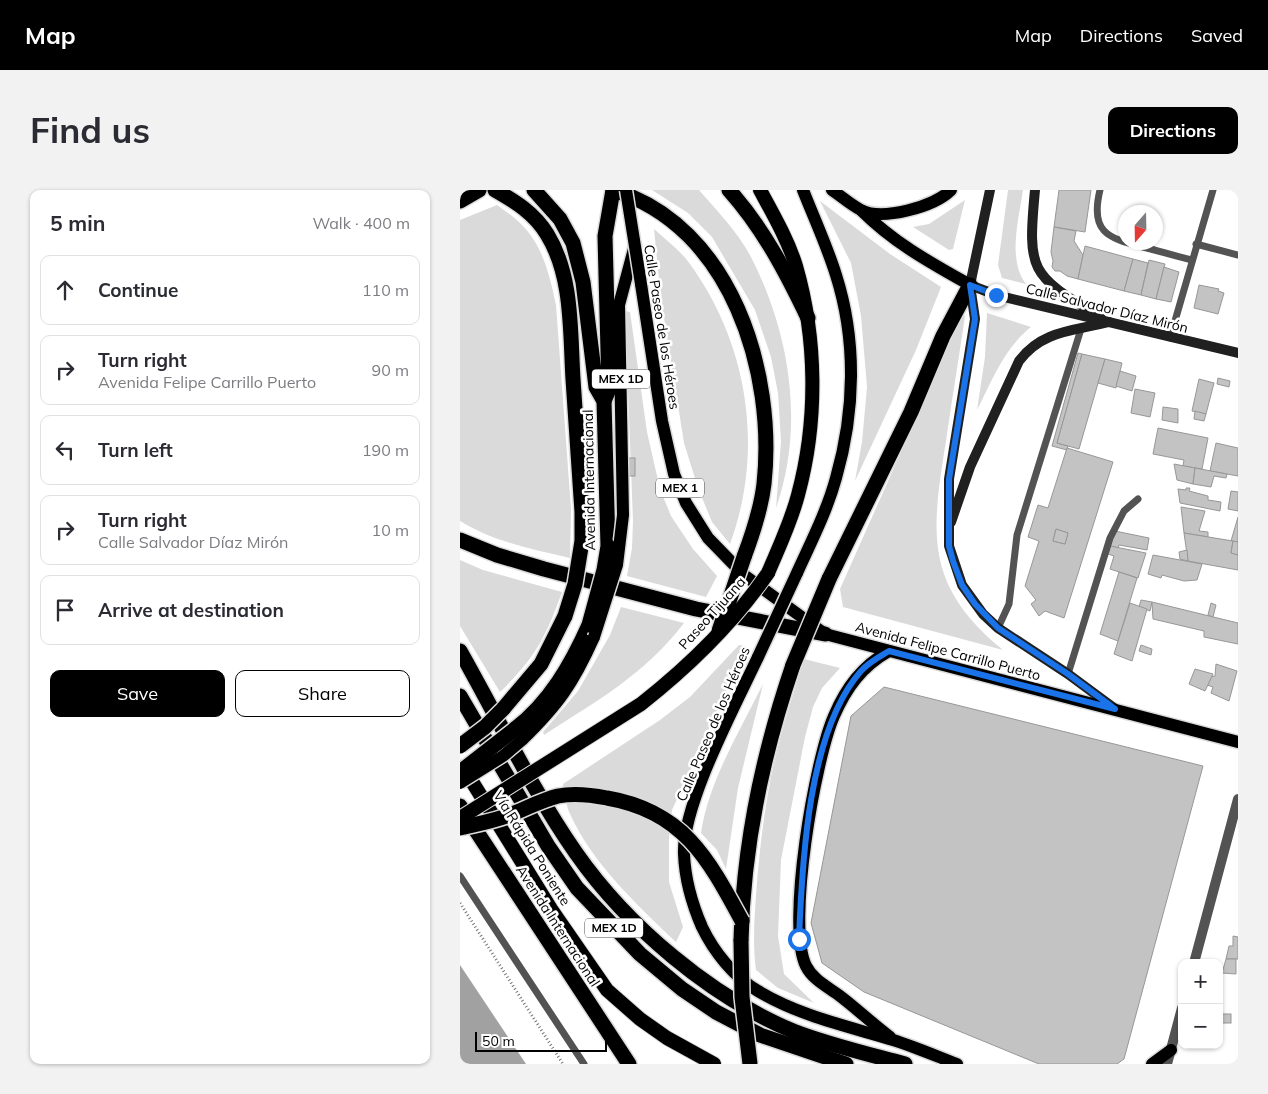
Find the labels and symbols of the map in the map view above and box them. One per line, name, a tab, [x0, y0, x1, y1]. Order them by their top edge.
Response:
north arrow	[1118, 205, 1163, 250]
street label: Calle Paseo de los Héroes	[640, 243, 684, 411]
street label: Calle Salvador Díaz Mirón	[1024, 279, 1190, 337]
route end	[985, 284, 1008, 307]
road number: MEX 1D	[592, 370, 650, 388]
street label: Avenida Internacional	[579, 409, 599, 551]
road number: MEX 1	[656, 478, 704, 498]
street label: Paseo Tijuana	[675, 573, 749, 653]
street label: Avenida Felipe Carrillo Puerto	[853, 618, 1043, 684]
street label: Calle Paseo de los Héroes	[672, 644, 754, 804]
street label: Vía Rápida Poniente	[489, 787, 575, 909]
street label: Avenida Internacional	[512, 862, 604, 990]
road number: MEX 1D	[585, 918, 643, 938]
route start	[788, 928, 811, 951]
scale bar	[475, 1029, 608, 1052]

